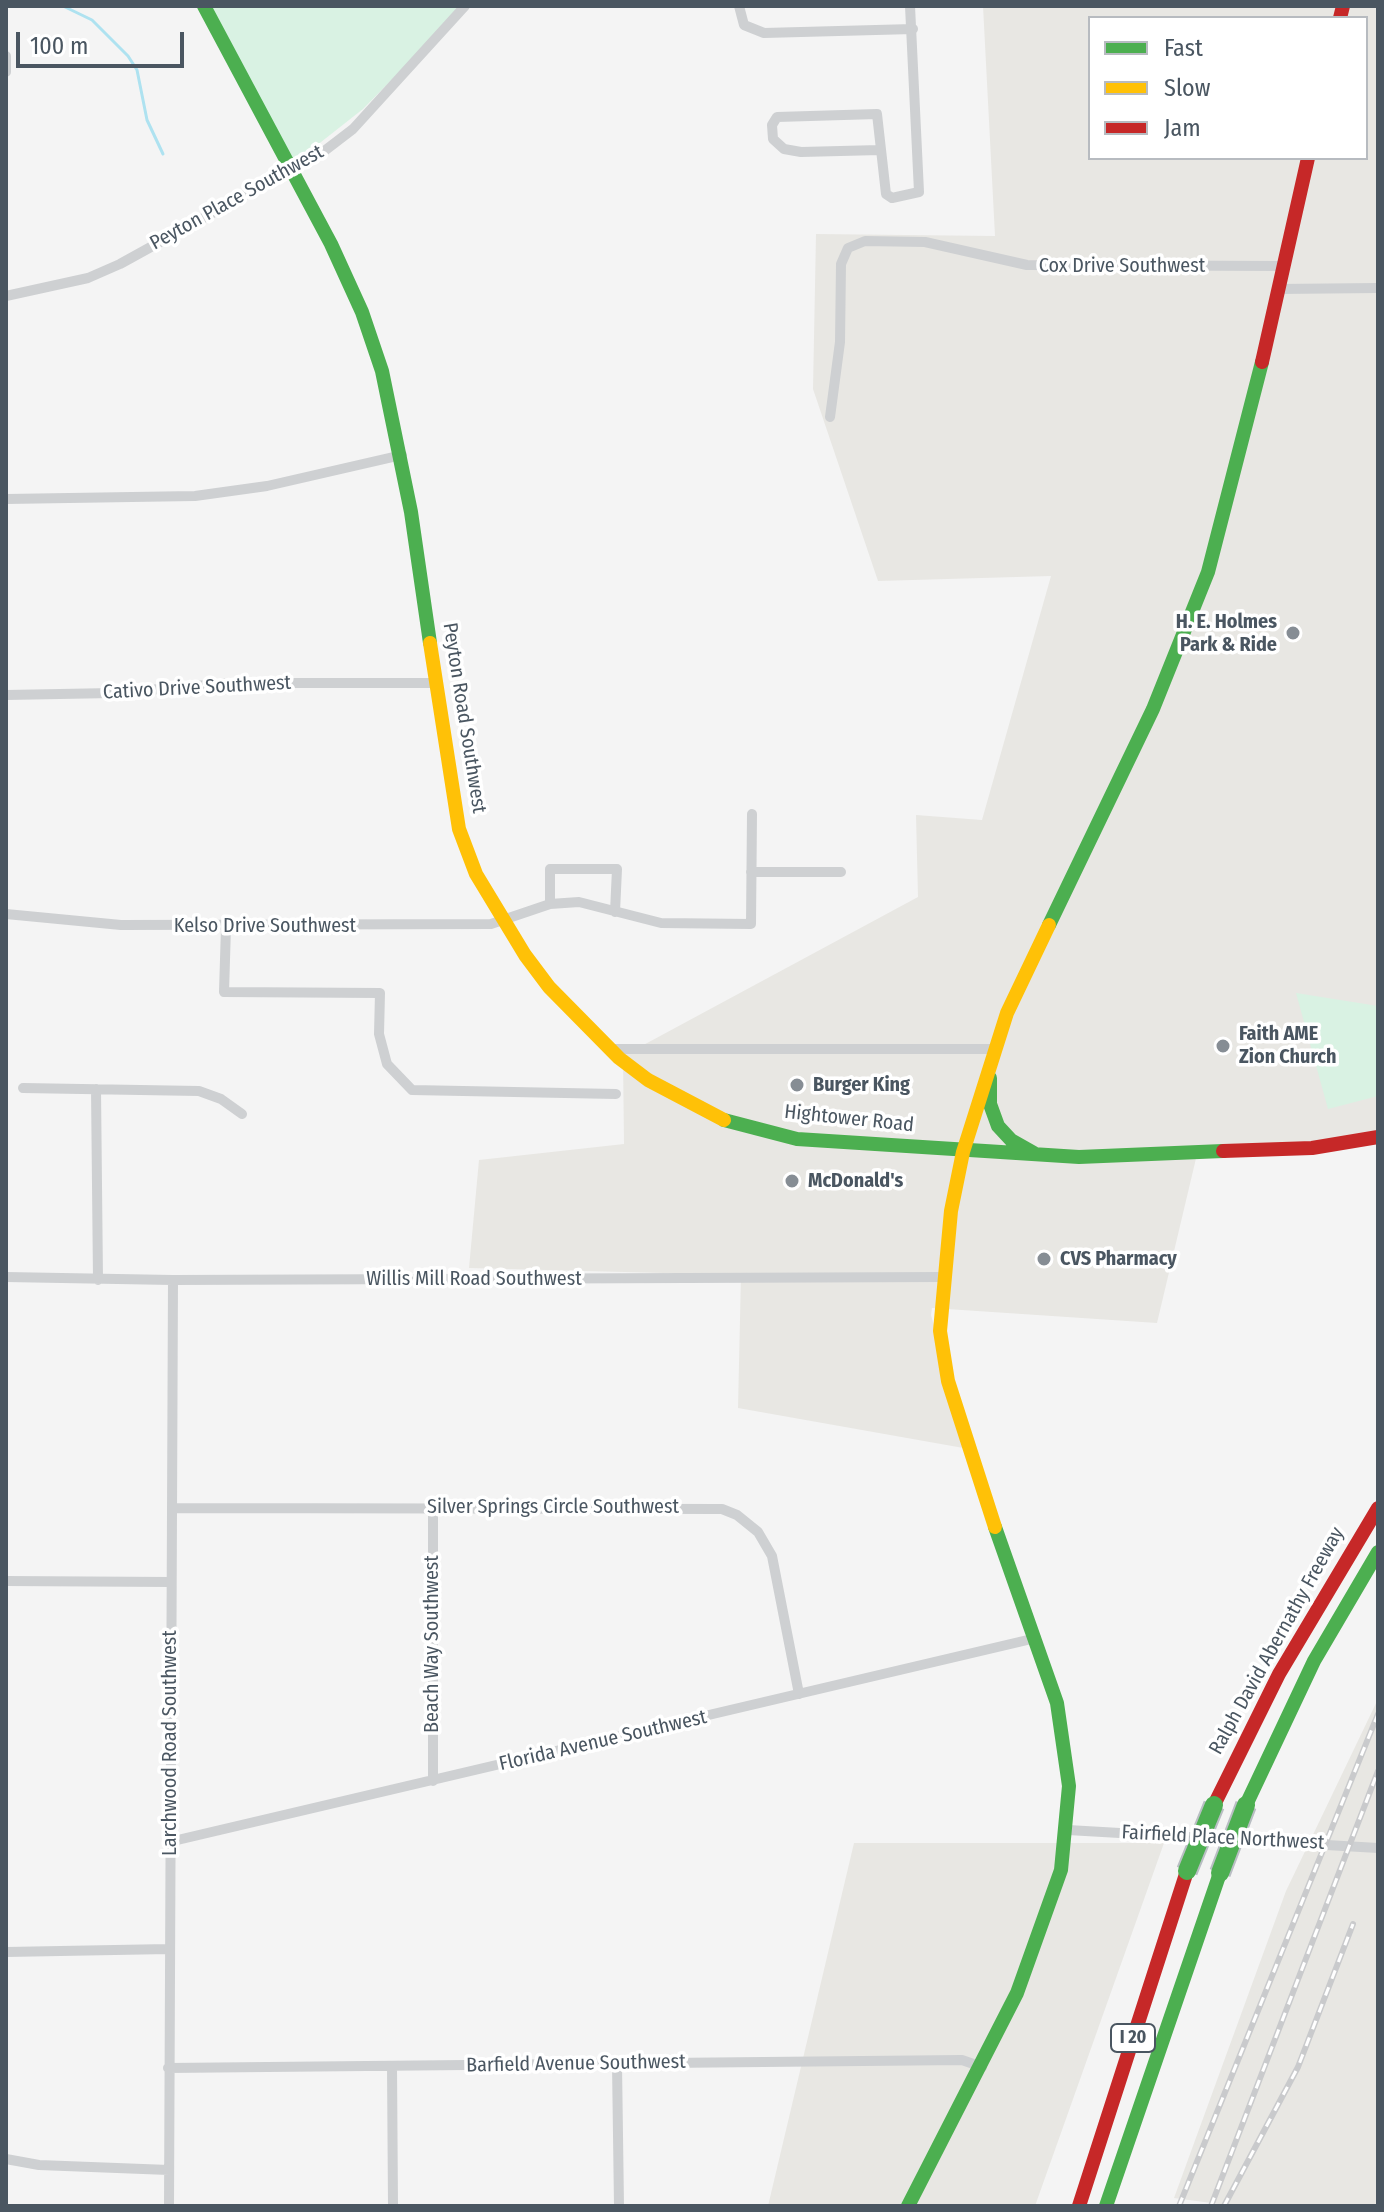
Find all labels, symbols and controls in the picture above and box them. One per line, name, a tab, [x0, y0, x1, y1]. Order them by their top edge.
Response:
scale bar	[20, 16, 188, 66]
legend	[1088, 16, 1368, 160]
text: 100 m	[30, 32, 88, 60]
text: Fast	[1164, 34, 1203, 62]
text: Slow	[1164, 74, 1210, 102]
text: Jam	[1164, 114, 1201, 142]
street label: Peyton Place Southwest	[146, 140, 328, 256]
street label: Cox Drive Southwest	[1039, 254, 1205, 278]
place label: H. E. Holmes Park & Ride	[1176, 610, 1277, 657]
street label: Peyton Road Southwest	[437, 621, 491, 815]
marker: H. E. Holmes Park & Ride	[1284, 624, 1302, 642]
street label: Cativo Drive Southwest	[102, 671, 292, 705]
street label: Kelso Drive Southwest	[174, 914, 356, 938]
place label: Faith AME Zion Church	[1239, 1022, 1336, 1069]
marker: Faith AME Zion Church	[1214, 1037, 1232, 1055]
place label: Burger King	[813, 1073, 910, 1097]
marker: Burger King	[788, 1076, 806, 1094]
street label: Hightower Road	[783, 1100, 915, 1138]
place label: McDonald's	[808, 1169, 903, 1193]
marker: McDonald's	[783, 1172, 801, 1190]
place label: CVS Pharmacy	[1060, 1247, 1177, 1271]
marker: CVS Pharmacy	[1035, 1250, 1053, 1268]
street label: Willis Mill Road Southwest	[366, 1267, 582, 1291]
street label: Silver Springs Circle Southwest	[427, 1495, 679, 1519]
street label: Ralph David Abernathy Freeway	[1204, 1523, 1350, 1759]
street label: Beach Way Southwest	[420, 1555, 444, 1733]
street label: Larchwood Road Southwest	[158, 1630, 182, 1856]
street label: Florida Avenue Southwest	[497, 1705, 709, 1777]
street label: Fairfield Place Northwest	[1121, 1821, 1325, 1855]
road number: I 20	[1111, 2024, 1155, 2052]
street label: Barfield Avenue Southwest	[466, 2050, 686, 2078]

